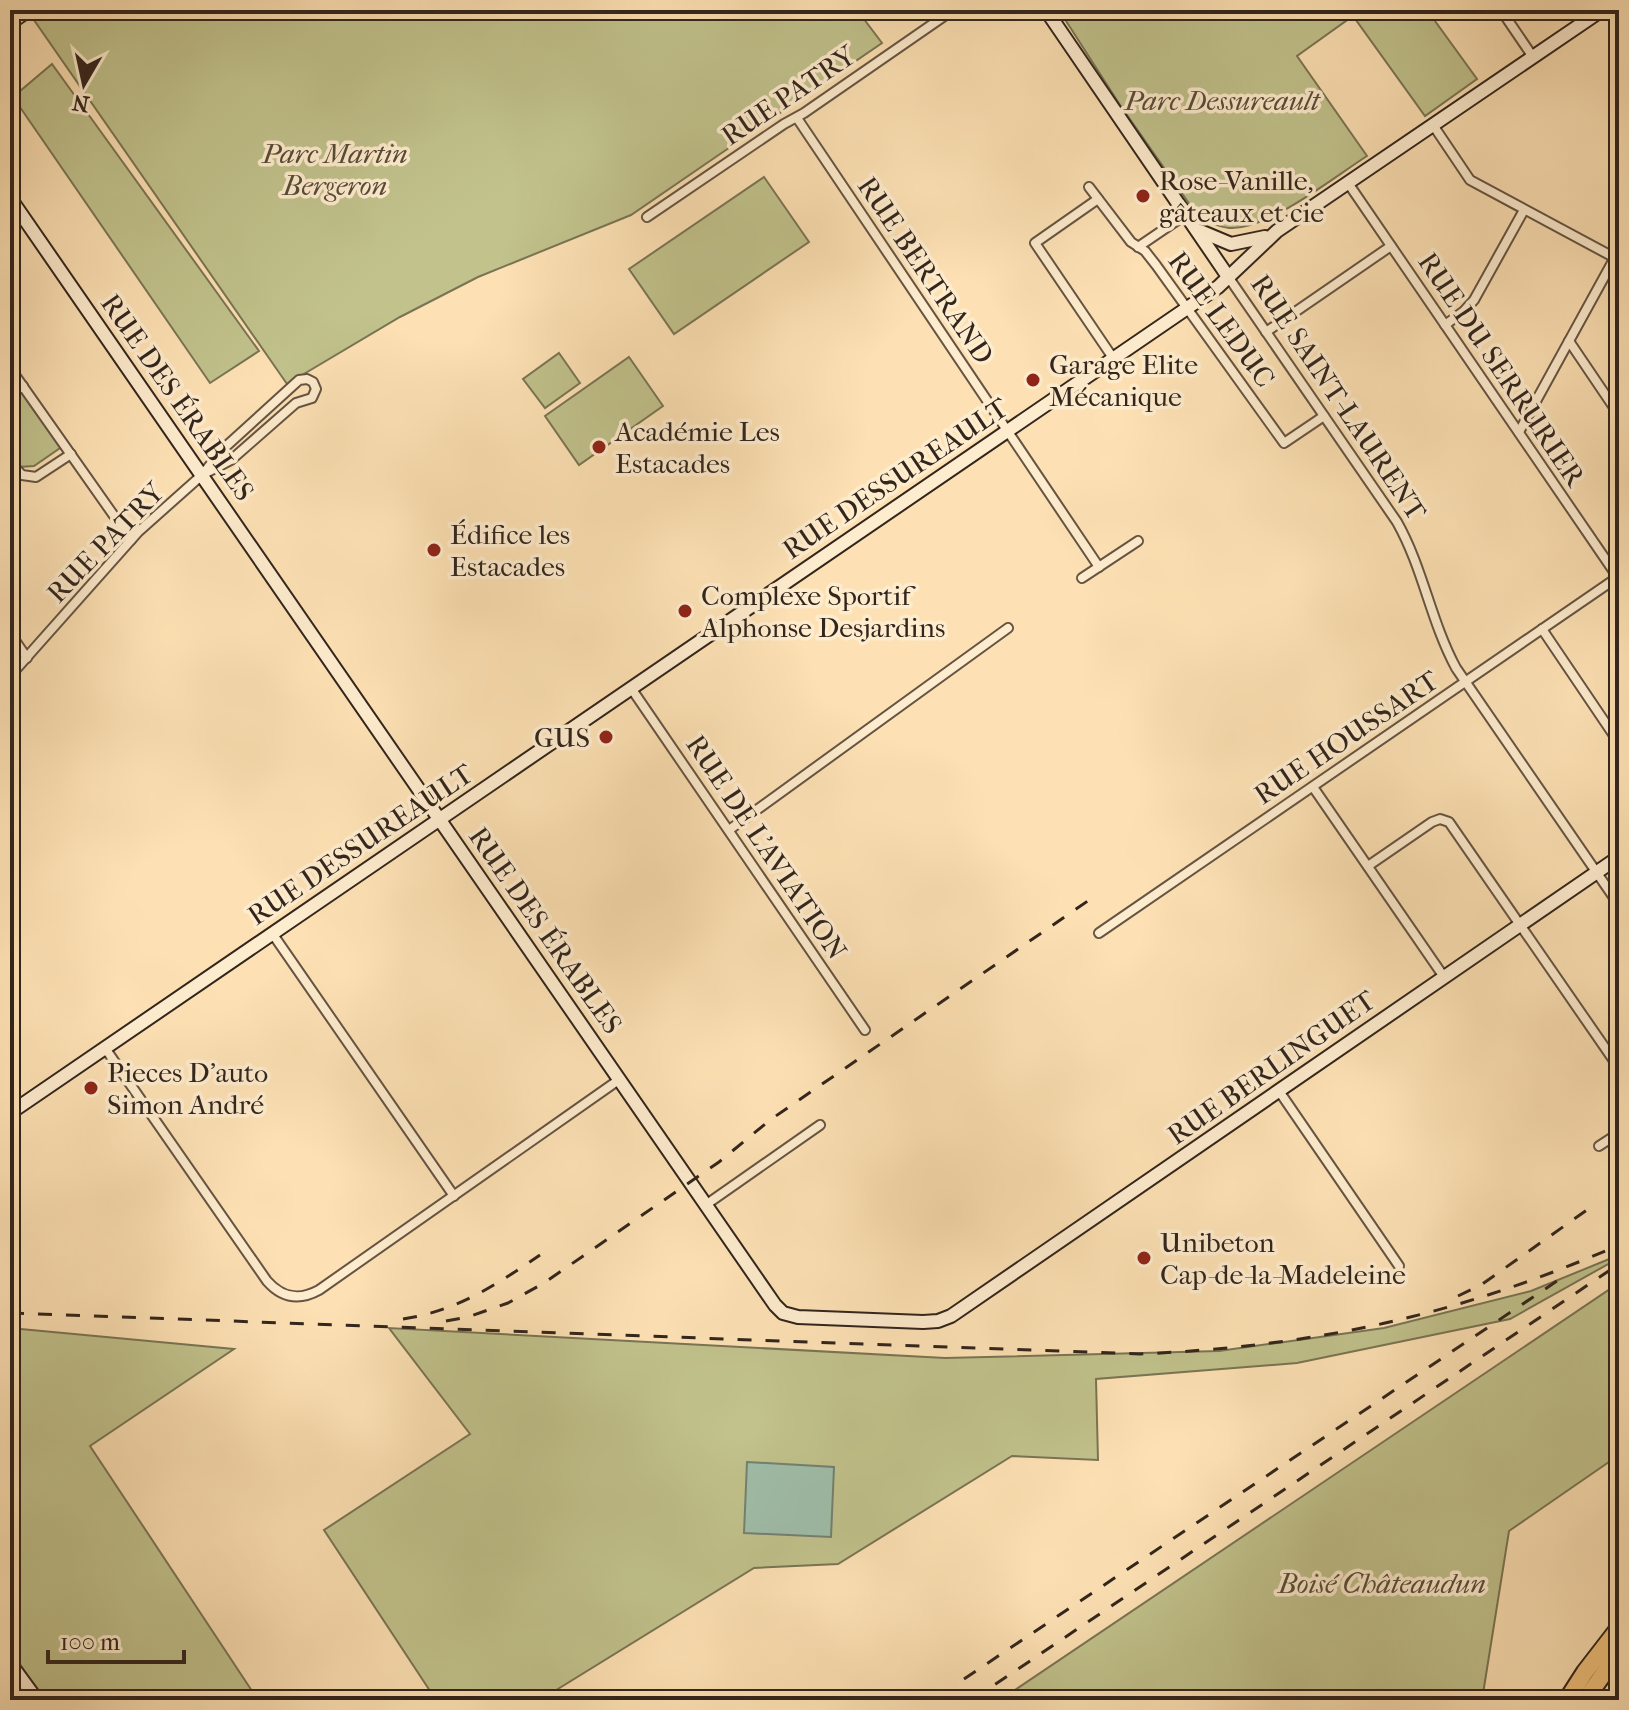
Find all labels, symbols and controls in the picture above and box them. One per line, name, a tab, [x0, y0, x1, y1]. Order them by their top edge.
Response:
street label: RUE PATRY	[715, 38, 862, 152]
north arrow	[44, 44, 124, 124]
park label: Parc Dessureault	[1123, 84, 1321, 117]
text: N	[70, 89, 91, 117]
park label: Parc Martin Bergeron	[260, 137, 408, 202]
place label: Rose-Vanille, gâteaux et cie	[1159, 164, 1324, 229]
street label: RUE BERTRAND	[851, 170, 1000, 370]
marker: Rose-Vanille, gâteaux et cie	[1134, 187, 1152, 205]
street label: RUE LEDUC	[1161, 245, 1282, 394]
street label: RUE DU SERRURIER	[1411, 246, 1593, 494]
street label: RUE SAINT-LAURENT	[1244, 268, 1434, 527]
street label: RUE DES ÉRABLES	[94, 288, 261, 507]
place label: Garage Elite Mécanique	[1049, 348, 1198, 413]
marker: Garage Elite Mécanique	[1024, 371, 1042, 389]
street label: RUE DESSUREAULT	[777, 390, 1015, 566]
place label: Académie Les Estacades	[614, 415, 780, 480]
marker: Académie Les Estacades	[590, 438, 608, 456]
street label: RUE PATRY	[40, 475, 171, 609]
place label: Édifice les Estacades	[450, 518, 570, 583]
marker: Édifice les Estacades	[425, 541, 443, 559]
place label: Complexe Sportif Alphonse Desjardins	[700, 579, 945, 644]
marker: Complexe Sportif Alphonse Desjardins	[676, 602, 694, 620]
street label: RUE HOUSSART	[1248, 663, 1446, 811]
place label: GUS	[534, 721, 590, 754]
marker: GUS	[597, 728, 615, 746]
street label: RUE DE L'AVIATION	[679, 729, 854, 966]
street label: RUE DESSUREAULT	[242, 756, 480, 932]
street label: RUE DES ÉRABLES	[462, 821, 629, 1040]
street label: RUE BERLINGUET	[1161, 983, 1382, 1151]
place label: Pieces D'auto Simon André	[107, 1056, 268, 1121]
marker: Pieces D'auto Simon André	[82, 1079, 100, 1097]
place label: Unibeton Cap-de-la-Madeleine	[1160, 1226, 1406, 1291]
marker: Unibeton Cap-de-la-Madeleine	[1135, 1249, 1153, 1267]
park label: Boisé Châteaudun	[1276, 1567, 1486, 1600]
scale bar	[48, 1614, 184, 1664]
text: 100 m	[60, 1628, 120, 1656]

